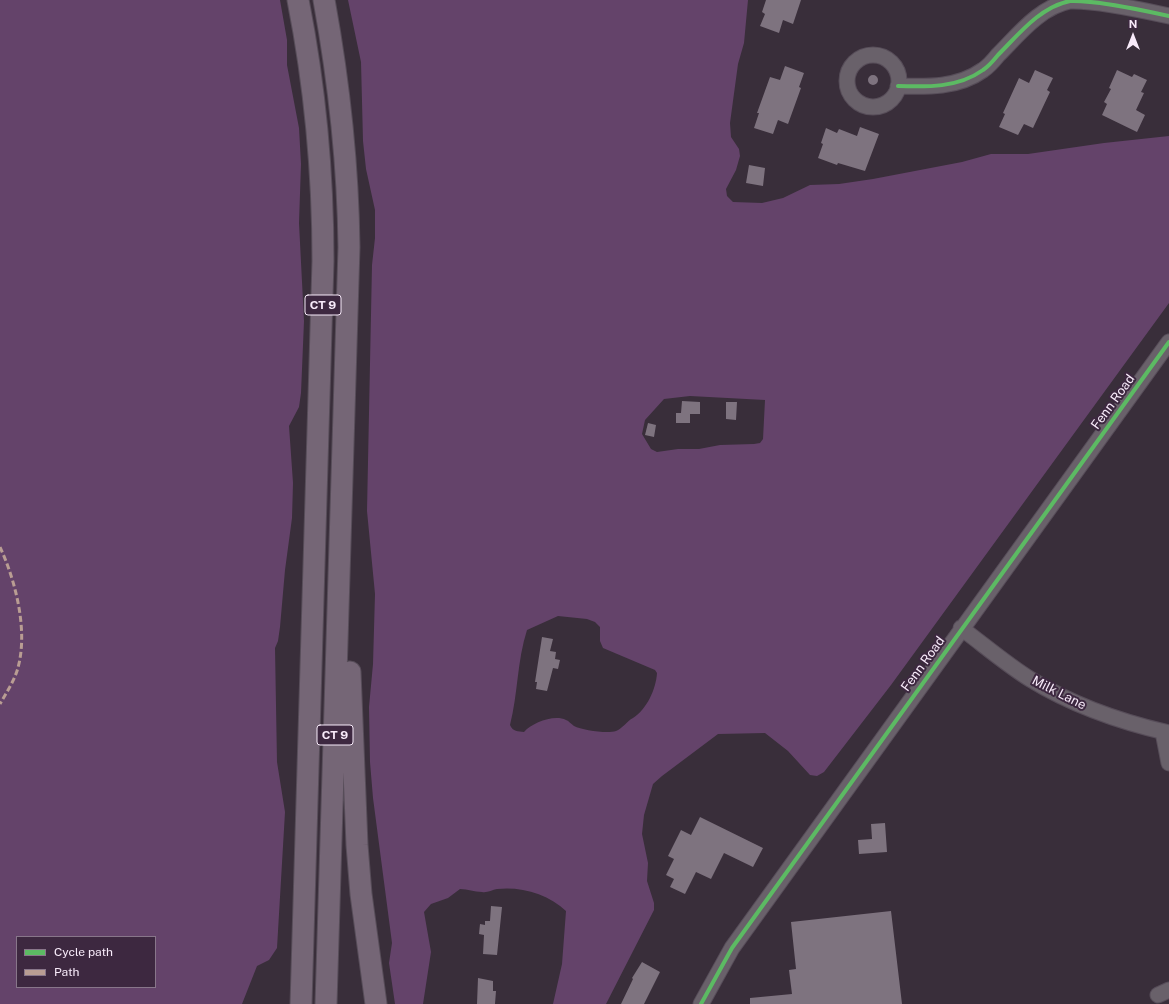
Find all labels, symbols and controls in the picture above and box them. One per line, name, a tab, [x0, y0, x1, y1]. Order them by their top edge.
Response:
north arrow	[1113, 16, 1153, 56]
text: N	[1129, 18, 1137, 30]
road number: CT 9	[305, 295, 341, 315]
street label: Fenn Road	[1088, 372, 1138, 432]
street label: Fenn Road	[898, 634, 948, 694]
street label: Milk Lane	[1029, 673, 1089, 713]
road number: CT 9	[317, 725, 353, 745]
legend	[16, 936, 156, 988]
text: Cycle path	[54, 945, 113, 959]
text: Path	[54, 965, 80, 979]

